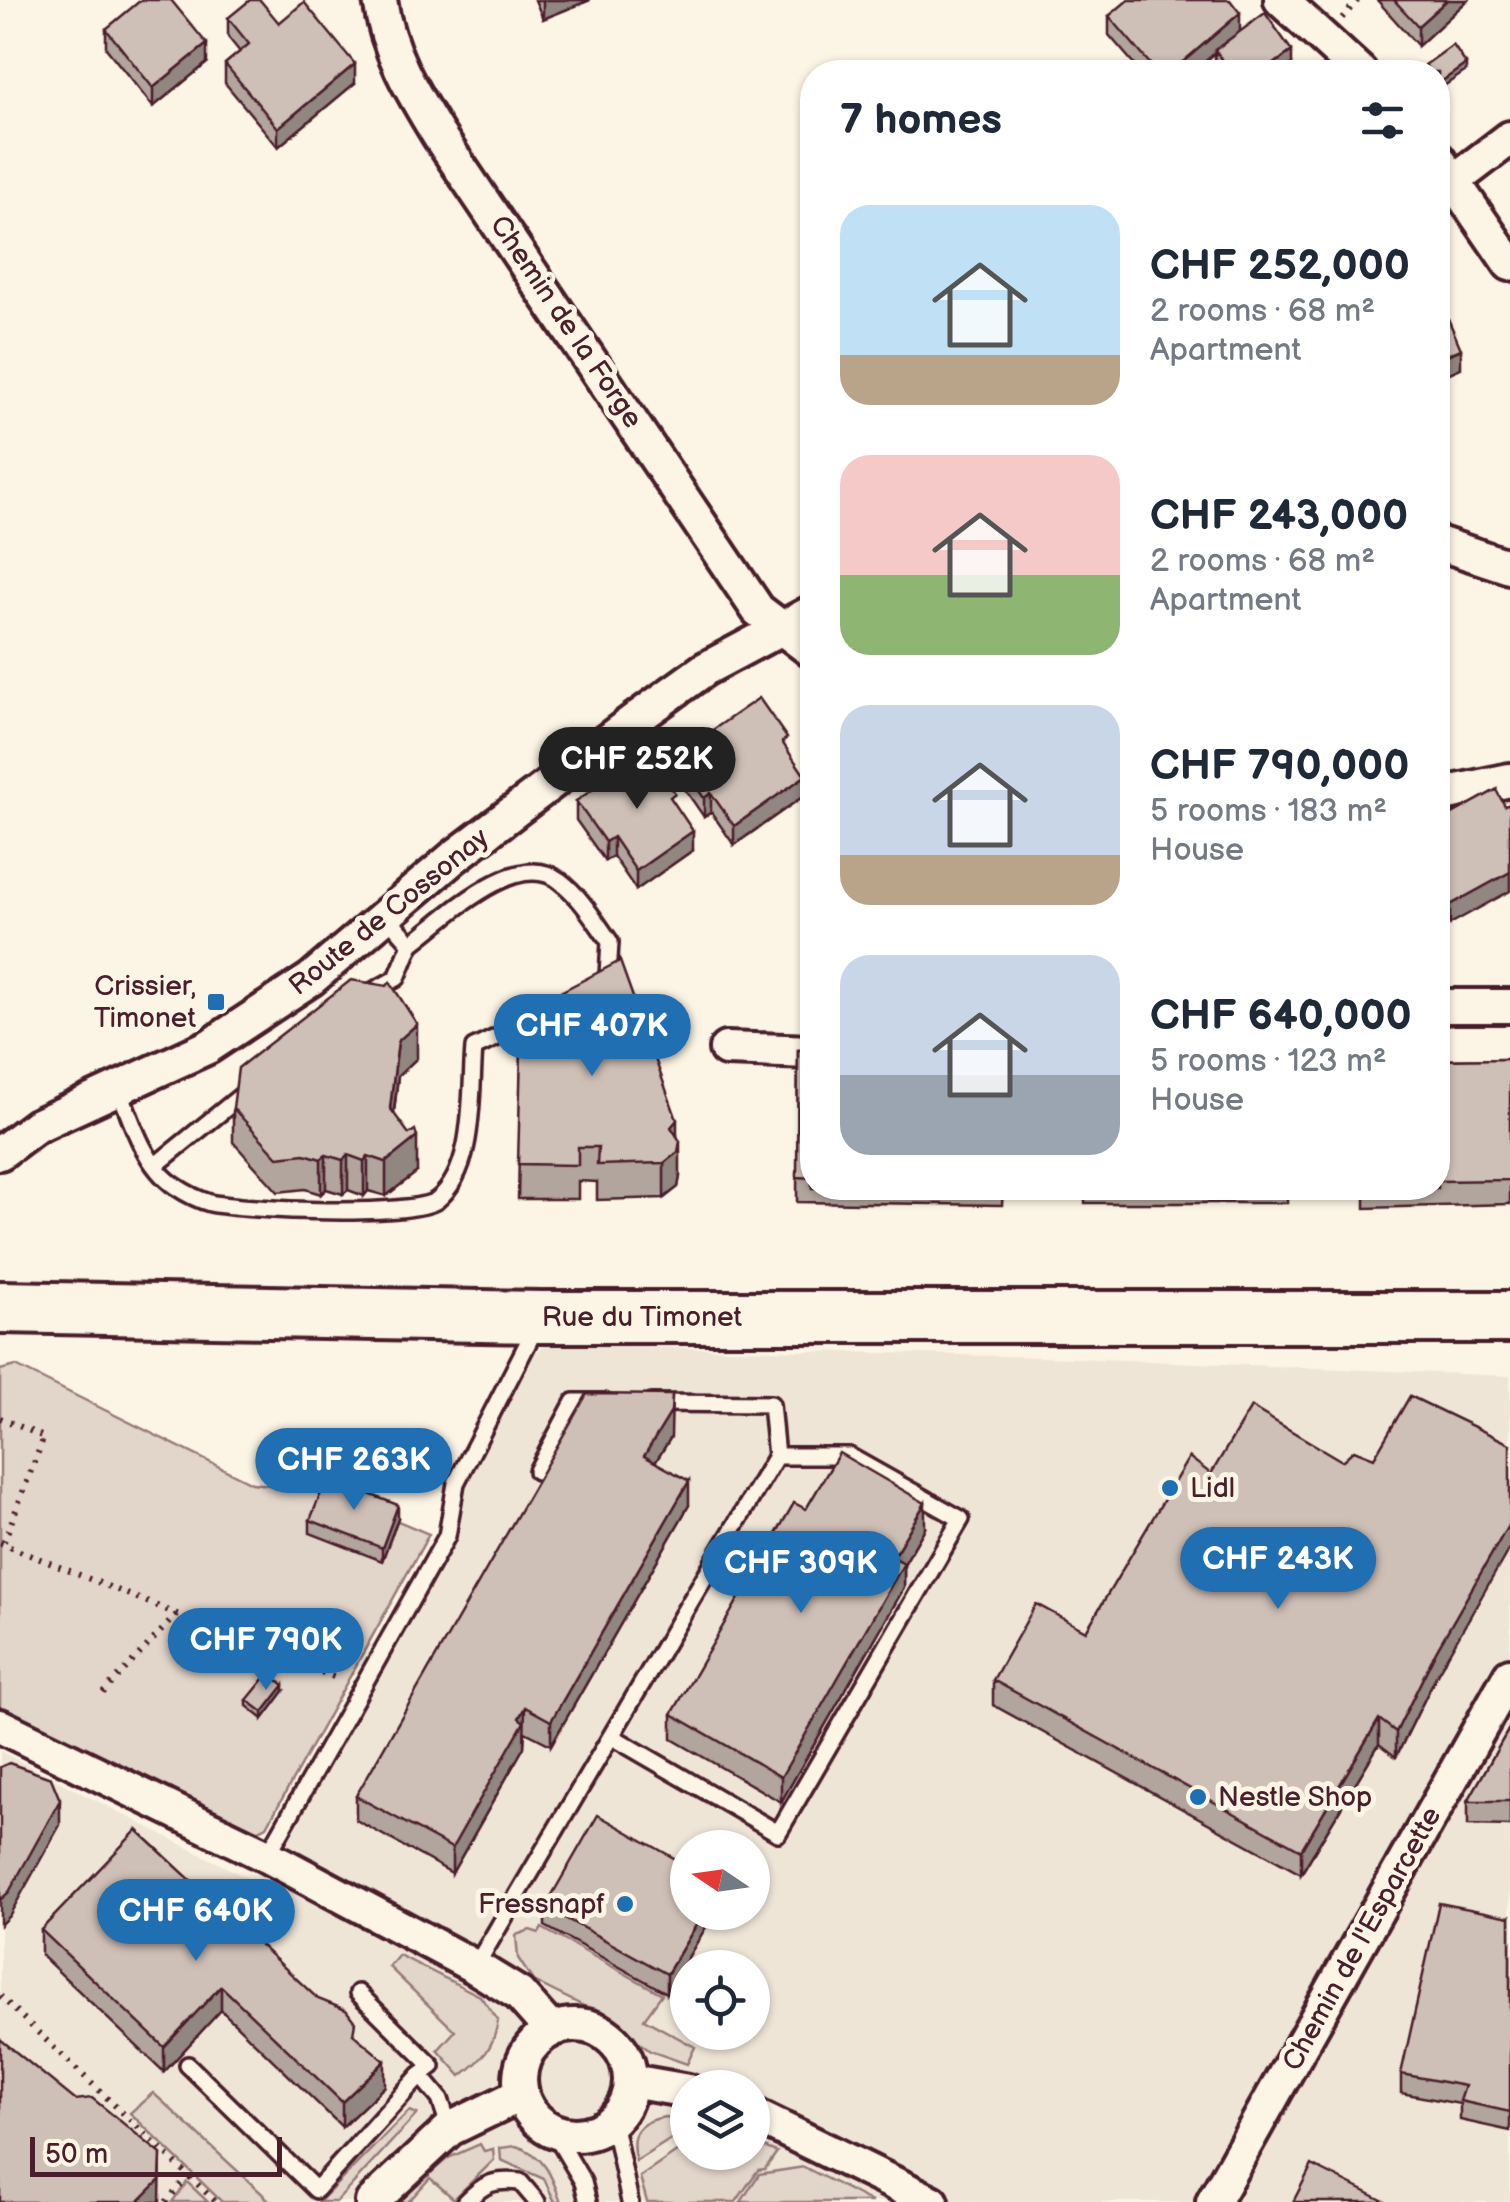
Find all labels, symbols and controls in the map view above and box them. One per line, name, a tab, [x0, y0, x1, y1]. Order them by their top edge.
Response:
icon: filters	[1355, 93, 1410, 148]
text: 7 homes	[840, 95, 1002, 146]
street label: Chemin de la Forge	[483, 210, 649, 434]
text: CHF 252,000	[1150, 241, 1410, 292]
icon: home	[920, 245, 1040, 365]
text: 2 rooms · 68 m²	[1150, 292, 1375, 331]
text: Apartment	[1150, 331, 1301, 370]
text: CHF 243,000	[1150, 491, 1408, 542]
icon: home	[920, 495, 1040, 615]
text: 2 rooms · 68 m²	[1150, 542, 1375, 581]
text: Apartment	[1150, 581, 1301, 620]
pin: CHF 252K	[534, 727, 740, 812]
text: CHF 252K	[561, 740, 713, 779]
text: CHF 790,000	[1150, 741, 1409, 792]
icon: home	[920, 745, 1040, 865]
text: 5 rooms · 183 m²	[1150, 792, 1387, 831]
street label: Route de Cossonay	[283, 821, 496, 1003]
text: House	[1150, 831, 1244, 870]
place label: Crissier, Timonet	[94, 970, 196, 1035]
marker: Crissier, Timonet	[205, 991, 227, 1013]
text: CHF 640,000	[1150, 991, 1412, 1042]
pin: CHF 407K	[489, 994, 695, 1079]
icon: home	[920, 995, 1040, 1115]
text: CHF 407K	[516, 1007, 668, 1046]
text: 5 rooms · 123 m²	[1150, 1042, 1387, 1081]
text: House	[1150, 1081, 1244, 1120]
street label: Rue du Timonet	[542, 1301, 743, 1334]
pin: CHF 263K	[251, 1428, 457, 1513]
text: CHF 263K	[277, 1441, 431, 1480]
place label: Lidl	[1190, 1472, 1235, 1505]
marker: Lidl	[1159, 1477, 1181, 1499]
pin: CHF 243K	[1175, 1527, 1381, 1612]
pin: CHF 309K	[698, 1531, 904, 1616]
text: CHF 243K	[1202, 1540, 1354, 1579]
text: CHF 309K	[724, 1544, 878, 1583]
pin: CHF 790K	[163, 1608, 369, 1693]
text: CHF 790K	[190, 1621, 342, 1660]
place label: Nestle Shop	[1218, 1781, 1372, 1814]
marker: Nestle Shop	[1187, 1786, 1209, 1808]
street label: Chemin de l'Esparcette	[1276, 1801, 1448, 2077]
north arrow	[670, 1830, 770, 1930]
map controls	[670, 1830, 770, 2170]
pin: CHF 640K	[93, 1879, 299, 1964]
place label: Fressnapf	[478, 1888, 605, 1921]
text: CHF 640K	[119, 1892, 273, 1931]
marker: Fressnapf	[614, 1893, 636, 1915]
button: locate	[670, 1950, 770, 2050]
button: layers	[670, 2070, 770, 2170]
scale bar	[30, 2132, 282, 2176]
text: 50 m	[45, 2138, 108, 2171]

